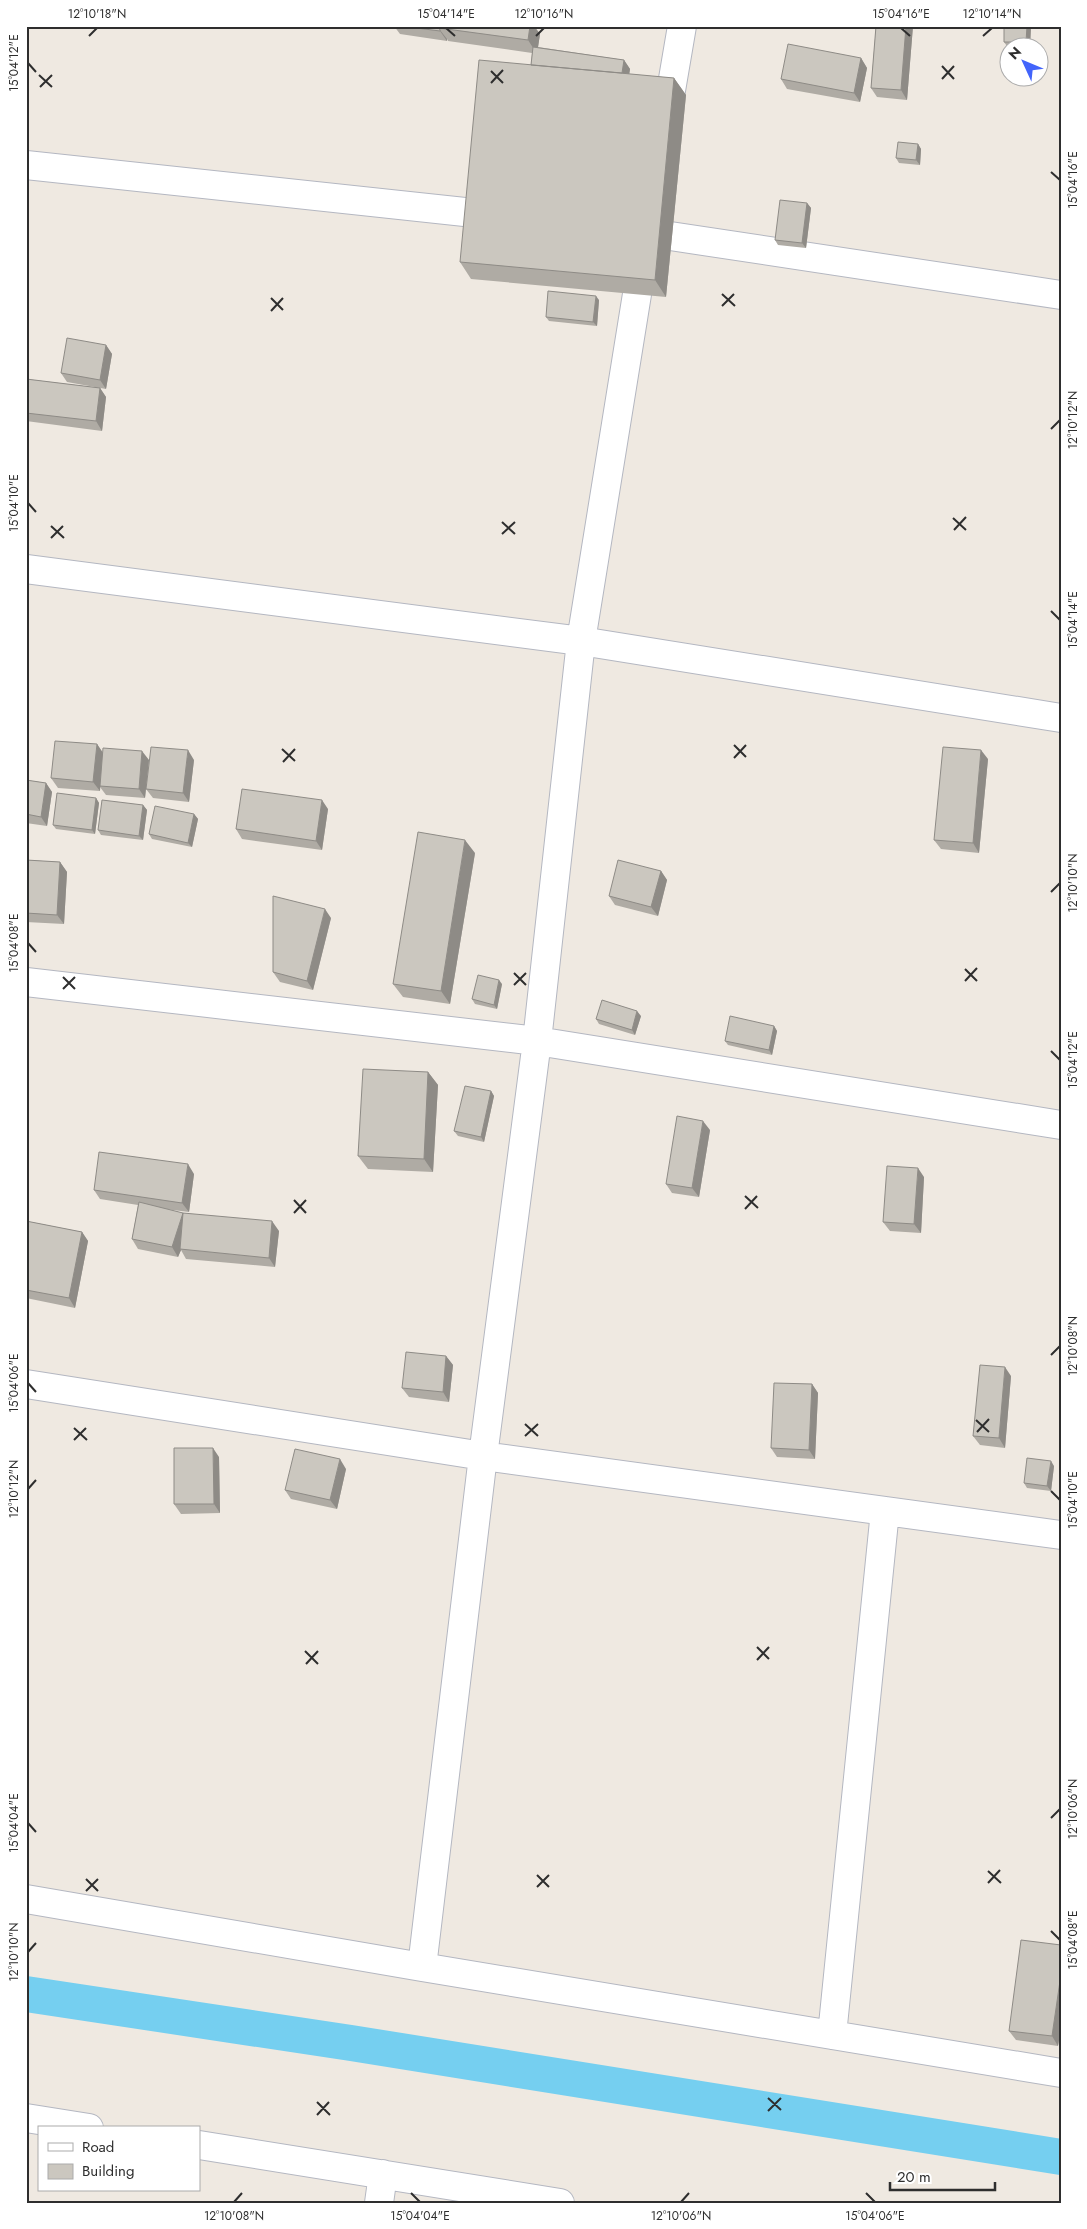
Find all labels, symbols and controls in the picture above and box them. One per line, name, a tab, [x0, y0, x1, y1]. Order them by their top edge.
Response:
text: 12°10'18"N	[68, 5, 126, 23]
text: 15°04'14"E	[417, 5, 475, 23]
text: 12°10'16"N	[515, 5, 573, 23]
text: 15°04'16"E	[872, 5, 930, 23]
text: 12°10'14"N	[963, 5, 1021, 23]
text: 15°04'12"E	[5, 34, 23, 92]
north arrow	[1000, 38, 1050, 88]
text: N	[1004, 42, 1026, 64]
text: 15°04'16"E	[1064, 151, 1082, 209]
text: 12°10'12"N	[1064, 391, 1082, 449]
text: 15°04'10"E	[5, 474, 23, 532]
text: 15°04'14"E	[1064, 591, 1082, 649]
text: 12°10'10"N	[1064, 853, 1082, 913]
text: 15°04'08"E	[5, 913, 23, 973]
text: 15°04'12"E	[1064, 1031, 1082, 1089]
text: 12°10'08"N	[1064, 1316, 1082, 1376]
text: 15°04'06"E	[5, 1353, 23, 1413]
text: 12°10'12"N	[5, 1460, 23, 1518]
text: 15°04'10"E	[1064, 1471, 1082, 1529]
text: 12°10'06"N	[1064, 1779, 1082, 1839]
text: 15°04'04"E	[5, 1793, 23, 1853]
text: 15°04'08"E	[1064, 1910, 1082, 1970]
text: 12°10'10"N	[5, 1922, 23, 1982]
legend	[38, 2126, 200, 2192]
text: Road	[82, 2136, 114, 2158]
scale bar	[890, 2159, 994, 2191]
text: Building	[82, 2160, 134, 2182]
text: 20 m	[897, 2166, 931, 2188]
text: 12°10'08"N	[204, 2207, 264, 2225]
text: 15°04'04"E	[390, 2207, 450, 2225]
text: 12°10'06"N	[651, 2207, 711, 2225]
text: 15°04'06"E	[845, 2207, 905, 2225]

